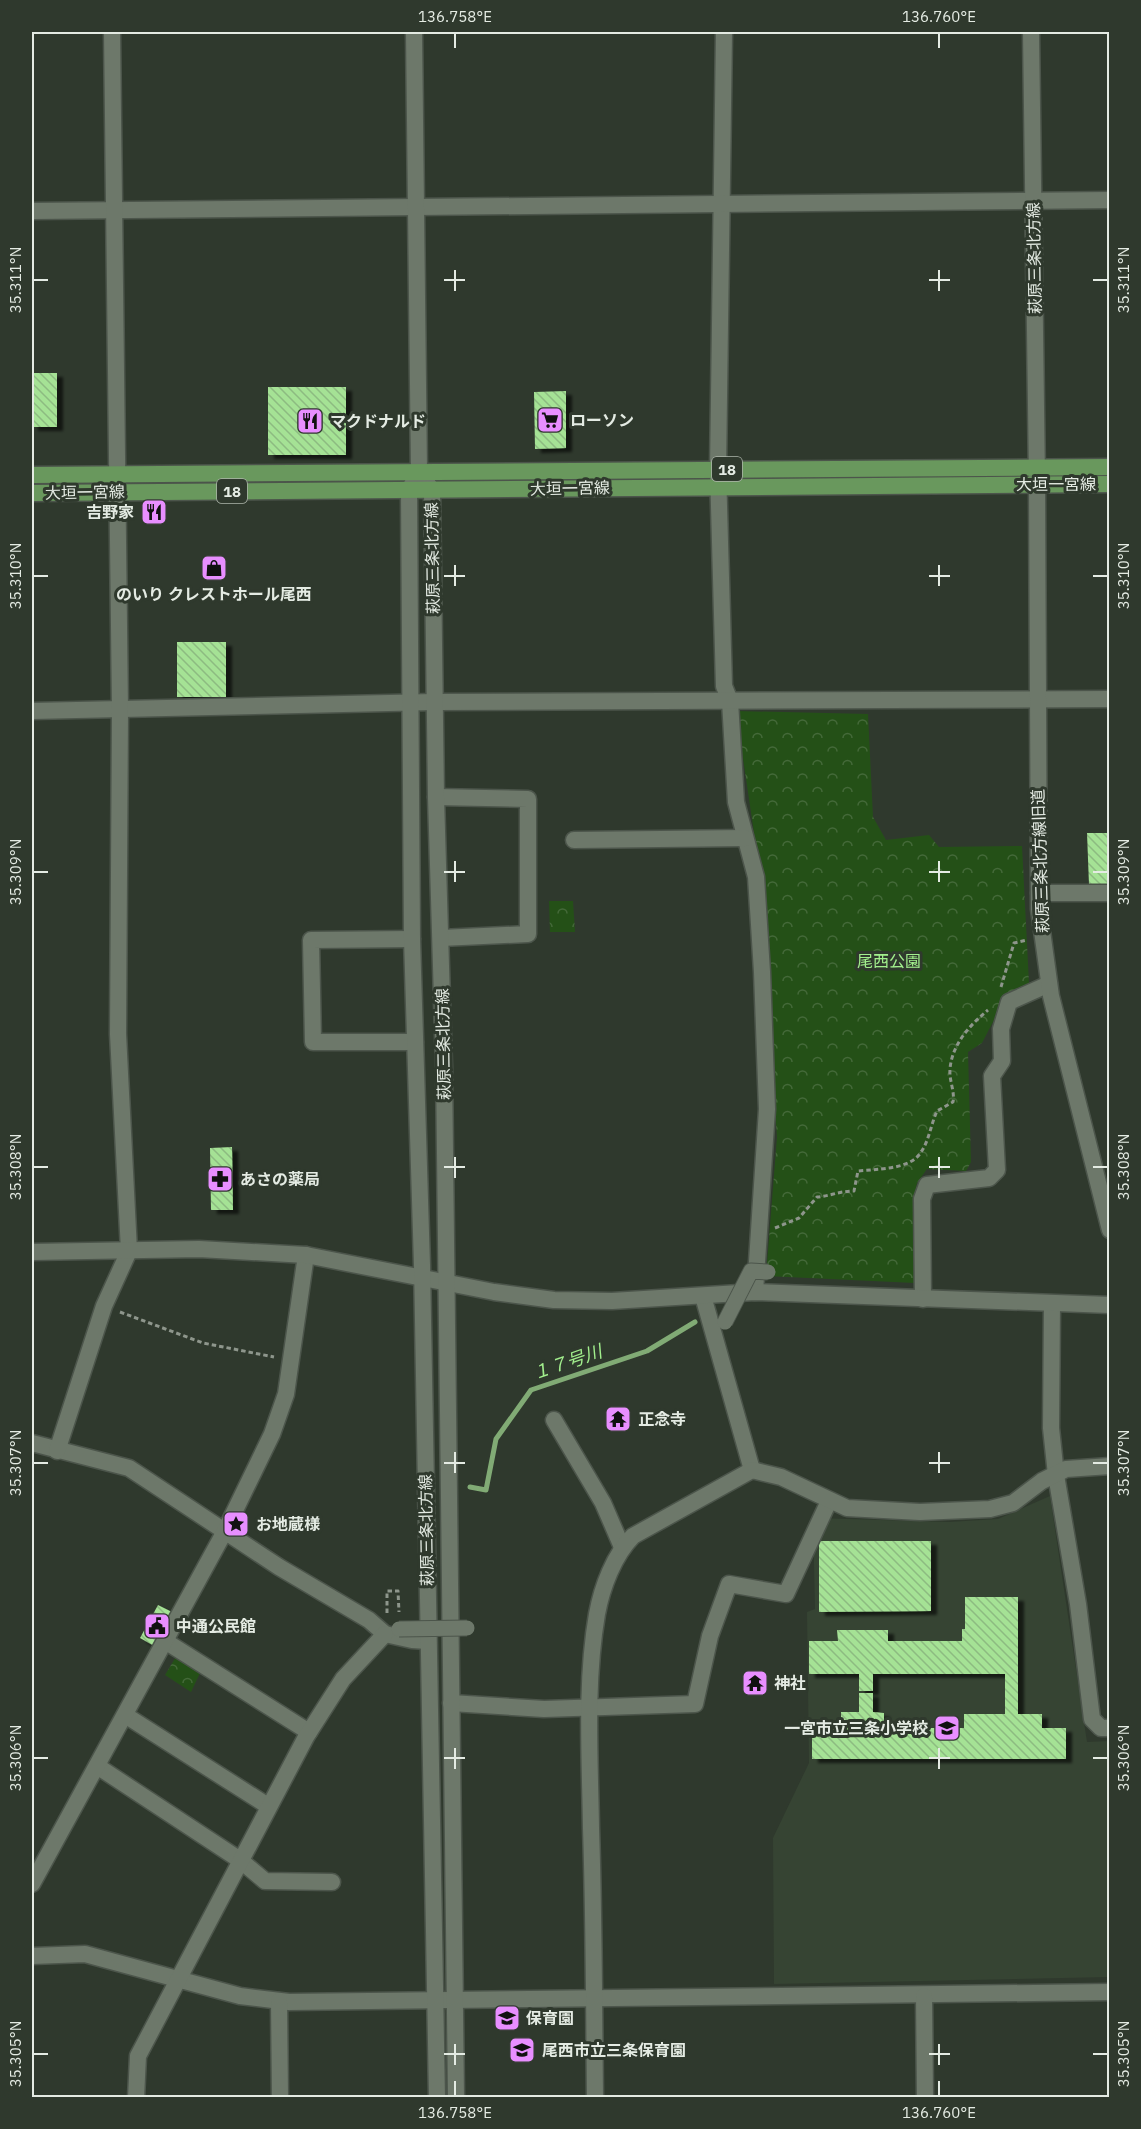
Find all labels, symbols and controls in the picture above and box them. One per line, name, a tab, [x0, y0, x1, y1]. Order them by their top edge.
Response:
text: 136.758°E	[418, 7, 492, 26]
text: 136.760°E	[902, 7, 976, 26]
street label: 萩原三条北方線	[1023, 202, 1045, 314]
text: 35.311°N	[6, 247, 25, 313]
text: 35.311°N	[1114, 247, 1133, 313]
supermarket icon: ローソン	[535, 405, 565, 435]
restaurant icon: マクドナルド	[295, 406, 325, 436]
place label: ローソン	[570, 410, 634, 430]
place label: マクドナルド	[330, 411, 426, 431]
road number: 18	[712, 457, 742, 481]
street label: 大垣一宮線	[1016, 474, 1096, 494]
street label: 大垣一宮線	[530, 477, 610, 499]
road number: 18	[217, 479, 247, 503]
street label: 大垣一宮線	[45, 481, 125, 503]
restaurant icon: 吉野家	[139, 497, 169, 527]
place label: 吉野家	[86, 502, 134, 522]
street label: 萩原三条北方線	[421, 502, 443, 614]
text: 35.310°N	[6, 543, 25, 609]
text: 35.310°N	[1114, 543, 1133, 609]
shop icon: のいり クレストホール尾西	[199, 553, 229, 583]
place label: のいり クレストホール尾西	[116, 584, 312, 604]
street label: 萩原三条北方線旧道	[1027, 789, 1053, 933]
text: 35.309°N	[6, 839, 25, 905]
text: 35.309°N	[1114, 839, 1133, 905]
park label: 尾西公園	[857, 951, 921, 971]
street label: 萩原三条北方線	[432, 988, 454, 1100]
text: 35.308°N	[6, 1134, 25, 1200]
text: 35.308°N	[1114, 1134, 1133, 1200]
pharmacy icon: あさの薬局	[205, 1164, 235, 1194]
place label: あさの薬局	[240, 1169, 320, 1189]
water label: １７号川	[529, 1339, 607, 1385]
temple icon: 正念寺	[603, 1404, 633, 1434]
place label: 正念寺	[638, 1409, 686, 1429]
text: 35.307°N	[6, 1430, 25, 1496]
text: 35.307°N	[1114, 1430, 1133, 1496]
street label: 萩原三条北方線	[415, 1474, 437, 1586]
place icon: お地蔵様	[221, 1509, 251, 1539]
place label: お地蔵様	[256, 1514, 320, 1534]
public building icon: 中通公民館	[142, 1611, 172, 1641]
place label: 中通公民館	[176, 1616, 256, 1636]
temple icon: 神社	[740, 1668, 770, 1698]
place label: 神社	[774, 1673, 806, 1693]
school or university icon: 一宮市立三条小学校	[932, 1713, 962, 1743]
place label: 一宮市立三条小学校	[784, 1718, 928, 1738]
text: 35.306°N	[6, 1725, 25, 1791]
text: 35.306°N	[1114, 1725, 1133, 1791]
school or university icon: 保育園	[492, 2003, 522, 2033]
place label: 保育園	[526, 2008, 574, 2028]
text: 35.305°N	[6, 2021, 25, 2087]
text: 35.305°N	[1114, 2021, 1133, 2087]
school or university icon: 尾西市立三条保育園	[507, 2035, 537, 2065]
place label: 尾西市立三条保育園	[542, 2040, 686, 2060]
text: 136.758°E	[418, 2103, 492, 2122]
text: 136.760°E	[902, 2103, 976, 2122]

